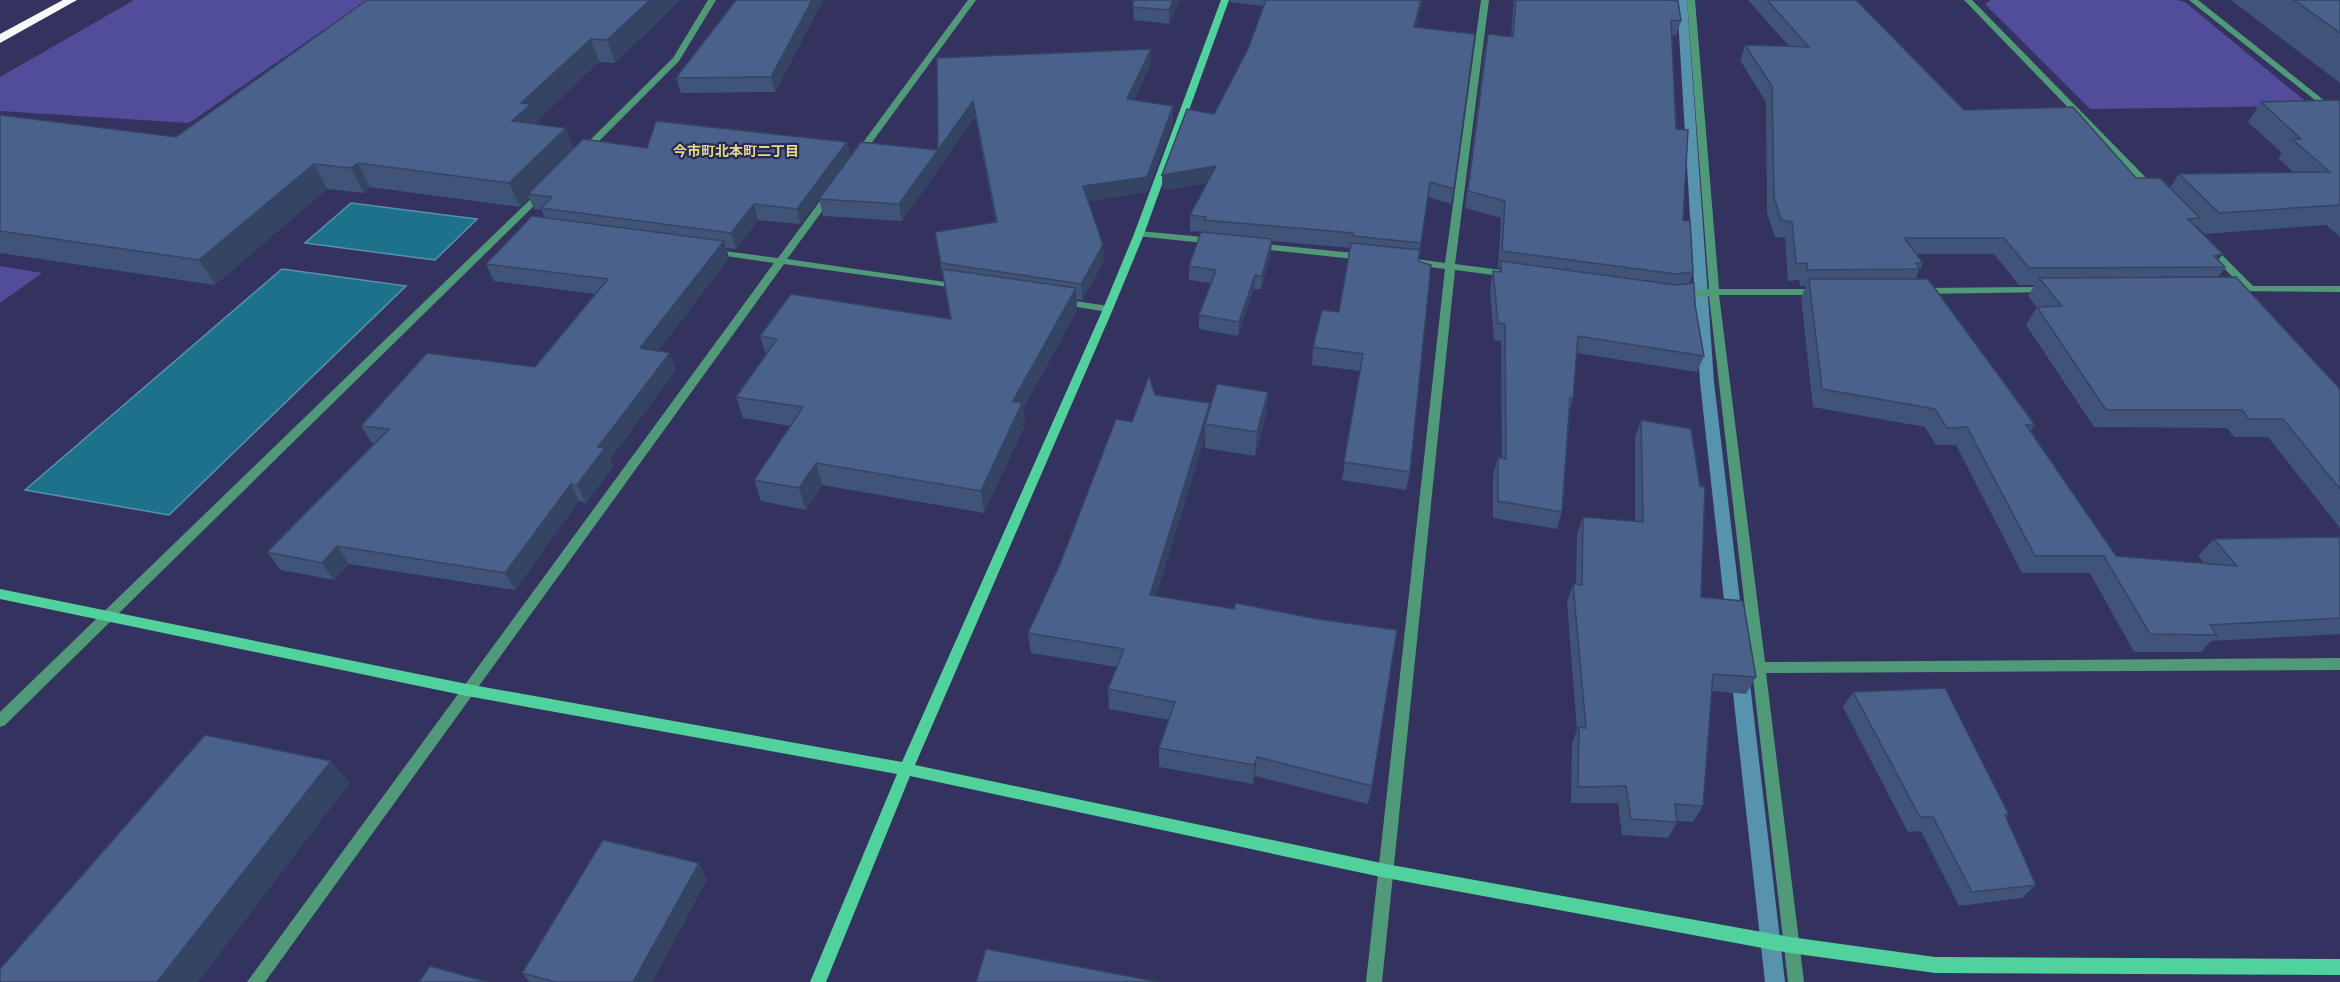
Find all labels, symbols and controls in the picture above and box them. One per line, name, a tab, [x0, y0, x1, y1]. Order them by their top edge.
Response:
district label: 今市町北本町二丁目	[673, 143, 799, 159]

